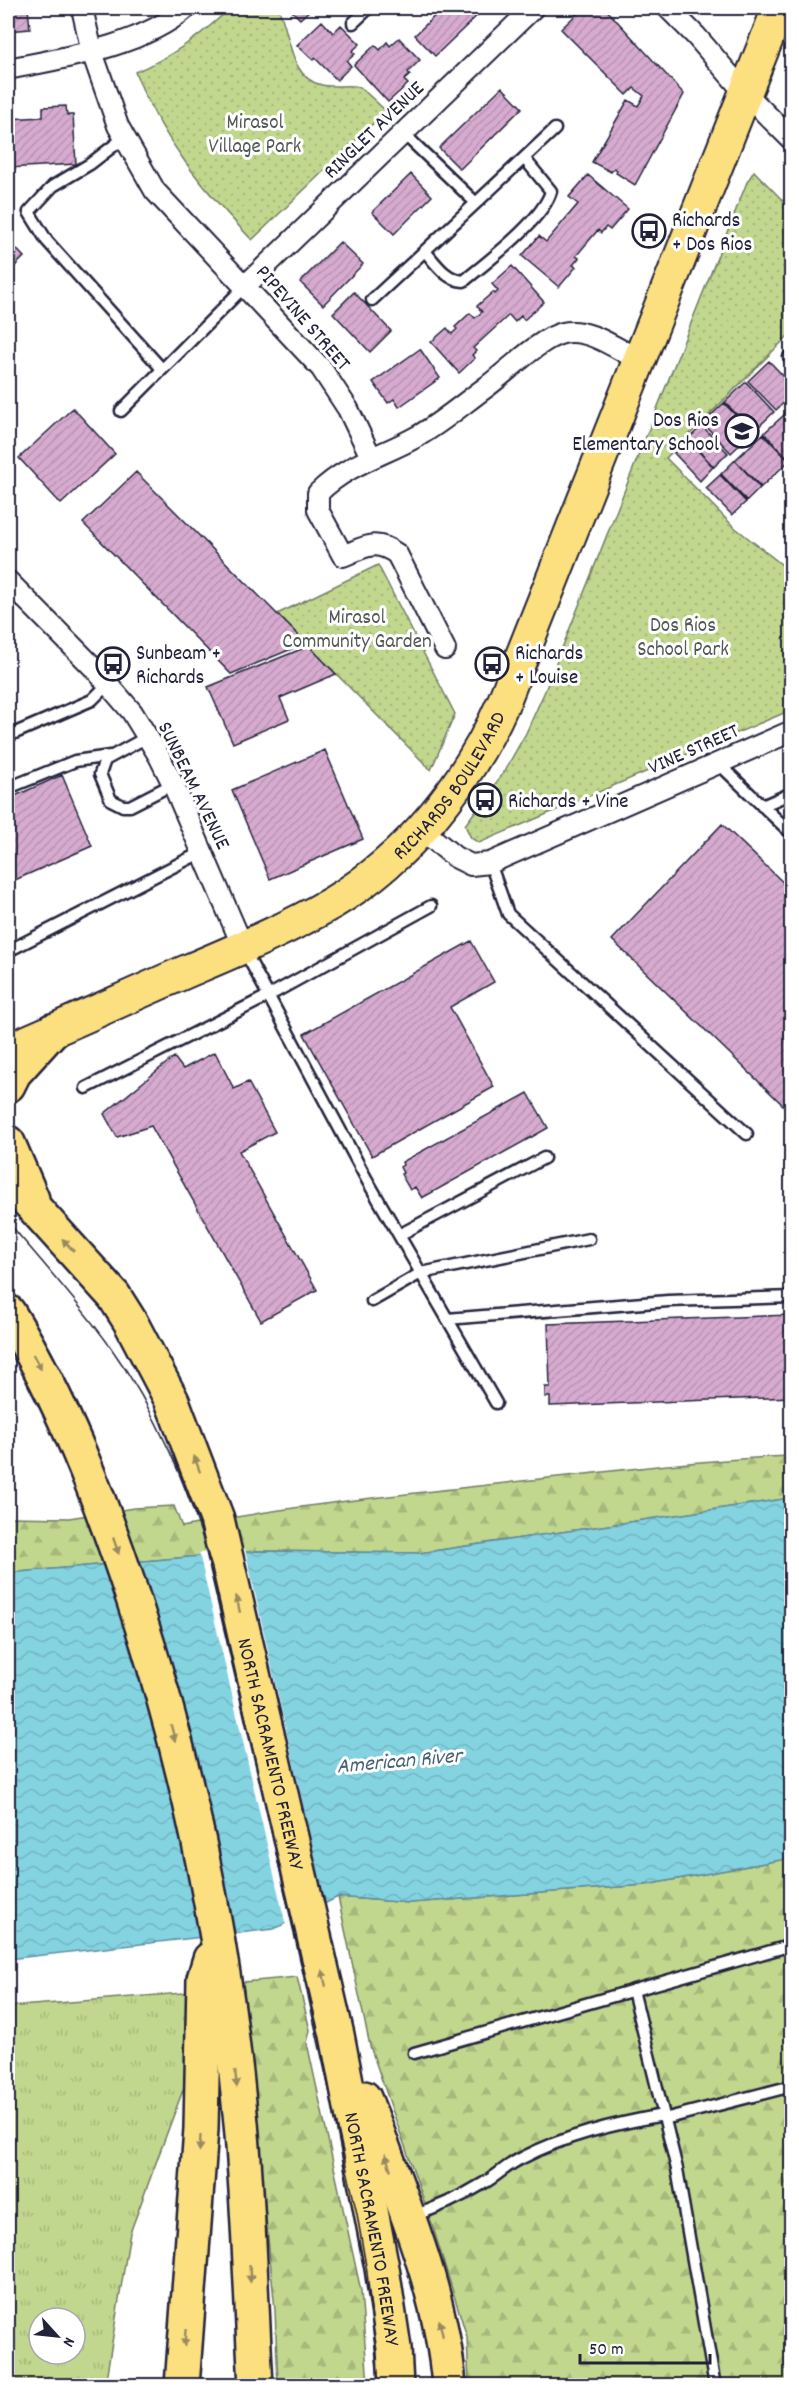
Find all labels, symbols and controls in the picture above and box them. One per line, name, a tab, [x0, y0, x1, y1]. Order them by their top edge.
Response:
street label: RINGLET AVENUE	[318, 75, 433, 187]
park label: Mirasol Village Park	[209, 109, 301, 163]
place label: Richards + Dos Rios	[672, 207, 752, 261]
bus stop icon: Richards + Dos Rios	[631, 213, 667, 249]
street label: PIPEVINE STREET	[247, 259, 357, 379]
place label: Dos Rios Elementary School	[572, 407, 719, 461]
school or university icon: Dos Rios Elementary School	[724, 413, 760, 449]
park label: Mirasol Community Garden	[282, 604, 432, 658]
park label: Dos Rios School Park	[637, 612, 729, 666]
place label: Sunbeam + Richards	[136, 640, 221, 694]
place label: Richards + Louise	[515, 640, 583, 694]
bus stop icon: Sunbeam + Richards	[95, 646, 131, 682]
bus stop icon: Richards + Louise	[474, 646, 510, 682]
street label: RICHARDS BOULEVARD	[387, 707, 515, 869]
street label: SUNBEAM AVENUE	[148, 717, 236, 856]
street label: VINE STREET	[644, 717, 745, 784]
bus stop icon: Richards + Vine	[467, 782, 503, 818]
place label: Richards + Vine	[508, 788, 628, 818]
one-way arrow	[61, 1237, 75, 1252]
one-way arrow	[32, 1354, 42, 1371]
one-way arrow	[191, 1455, 201, 1473]
one-way arrow	[112, 1537, 122, 1555]
one-way arrow	[232, 1594, 242, 1613]
street label: NORTH SACRAMENTO FREEWAY	[227, 1635, 310, 1874]
one-way arrow	[169, 1723, 179, 1742]
water label: American River	[336, 1741, 466, 1783]
one-way arrow	[318, 1969, 328, 1987]
one-way arrow	[232, 2070, 241, 2089]
street label: NORTH SACRAMENTO FREEWAY	[334, 2110, 406, 2349]
one-way arrow	[195, 2134, 205, 2153]
one-way arrow	[383, 2153, 393, 2171]
one-way arrow	[245, 2264, 254, 2283]
north arrow	[27, 2306, 87, 2366]
one-way arrow	[435, 2318, 445, 2337]
scale bar	[580, 2327, 710, 2365]
one-way arrow	[180, 2328, 190, 2347]
text: N	[56, 2333, 80, 2351]
text: 50 m	[589, 2338, 624, 2363]

